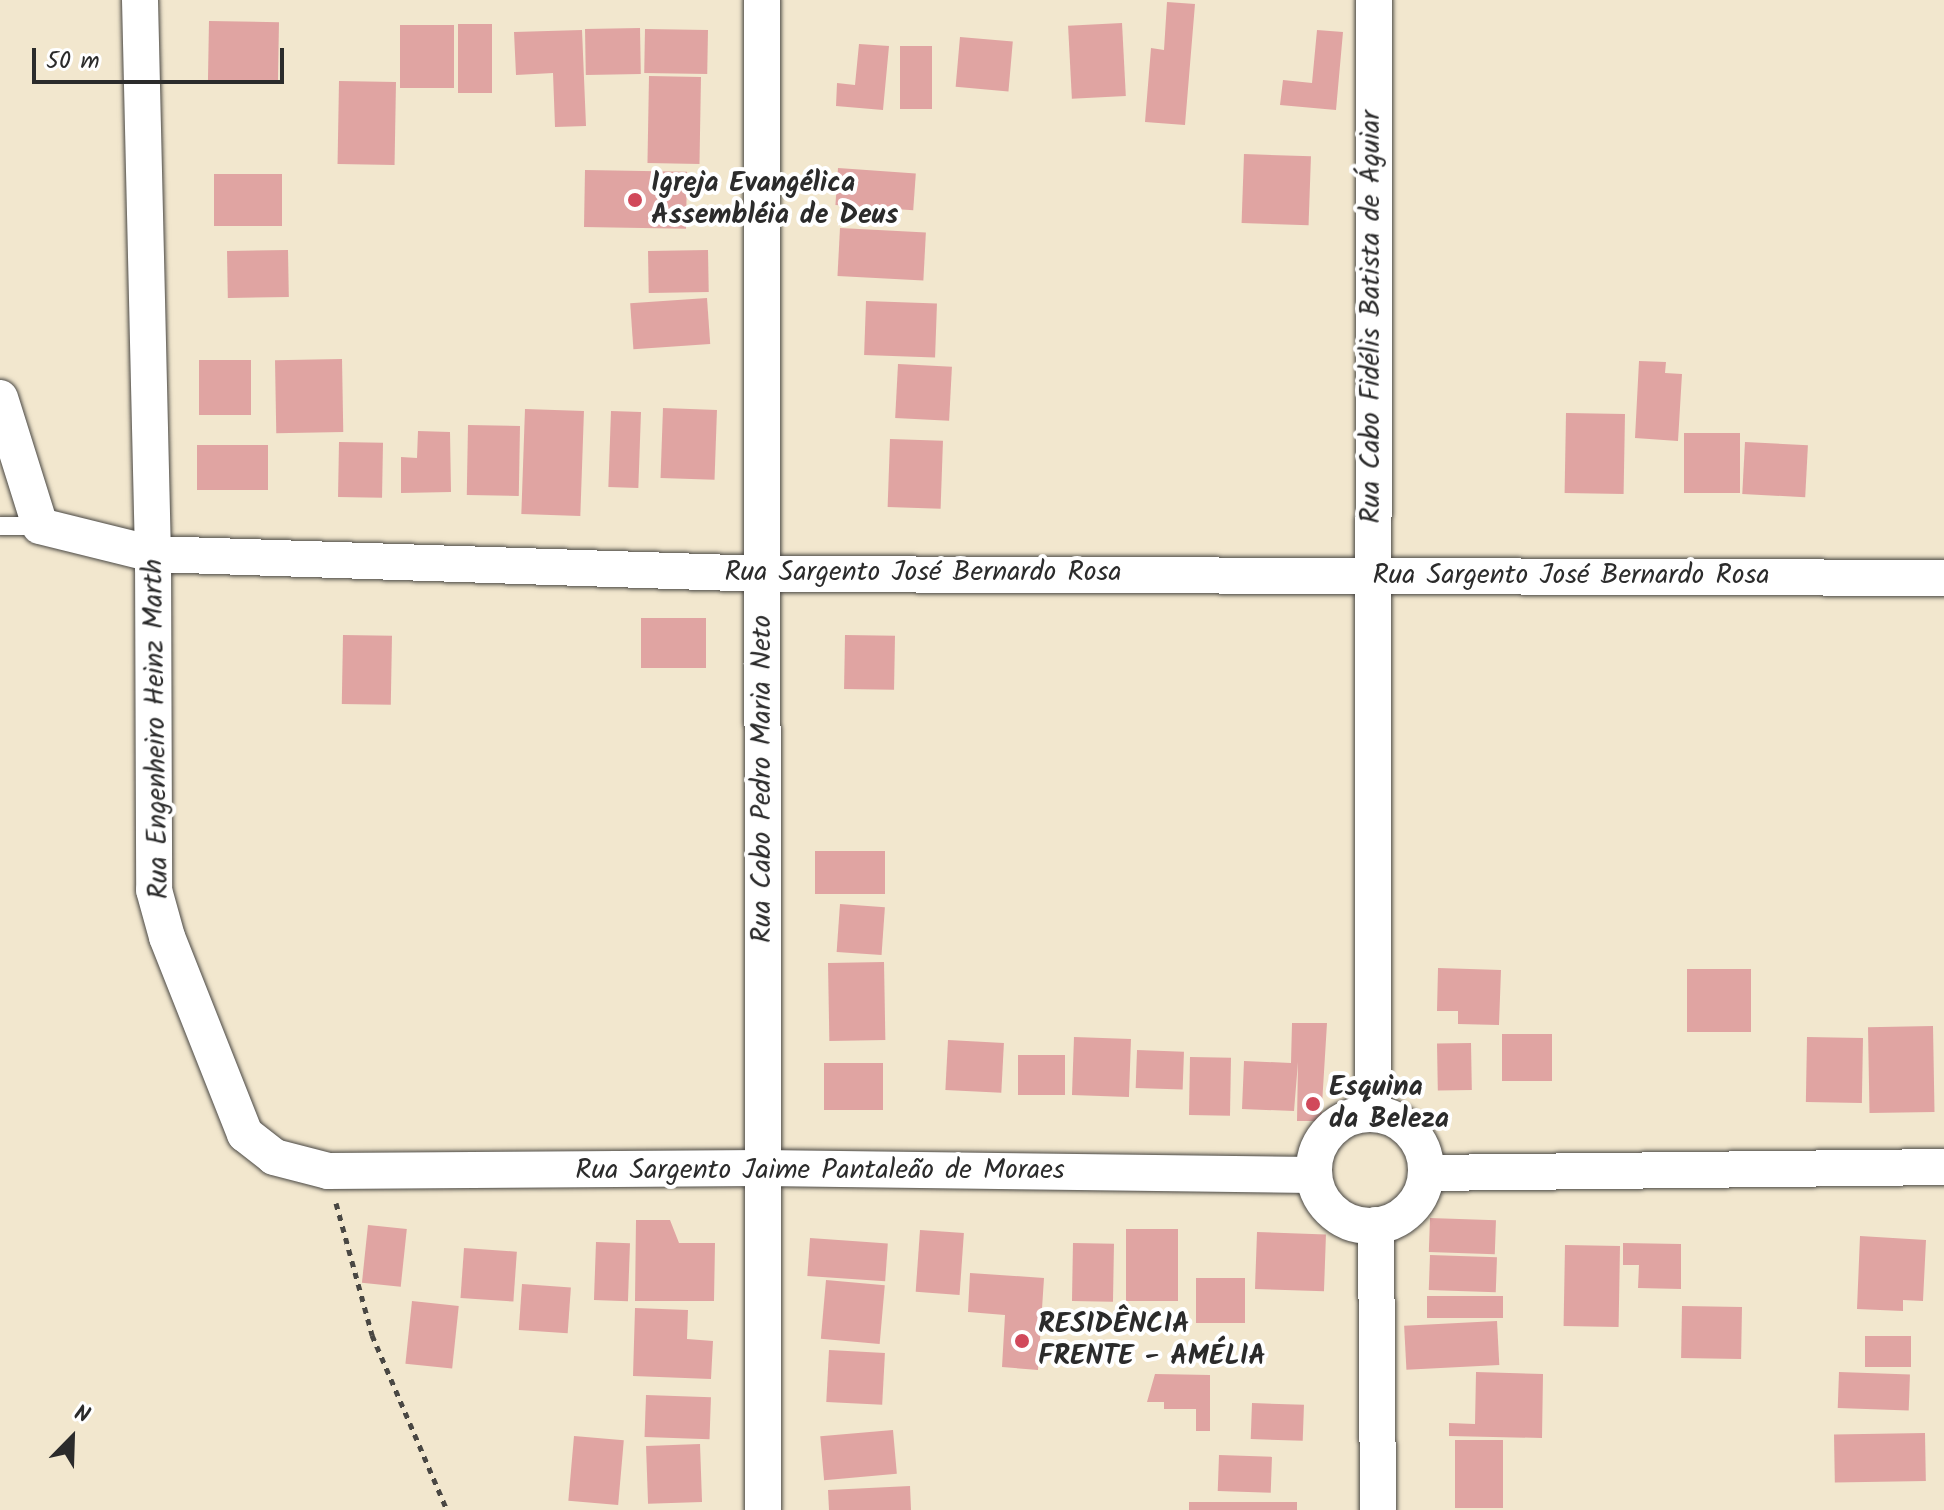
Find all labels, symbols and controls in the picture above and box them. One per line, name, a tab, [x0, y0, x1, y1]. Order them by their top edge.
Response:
scale bar	[36, 32, 288, 82]
text: 50 m	[46, 42, 100, 81]
street label: Rua Cabo Fidélis Batista de Águiar	[1355, 110, 1389, 524]
place label: Igreja Evangélica Assembléia de Deus	[651, 167, 898, 233]
marker: Igreja Evangélica Assembléia de Deus	[626, 191, 644, 209]
street label: Rua Sargento José Bernardo Rosa	[724, 556, 1122, 590]
street label: Rua Engenheiro Heinz Marth	[137, 558, 177, 900]
street label: Rua Sargento José Bernardo Rosa	[1372, 559, 1770, 593]
street label: Rua Cabo Pedro Maria Neto	[746, 615, 780, 943]
place label: Esquina da Beleza	[1329, 1071, 1449, 1137]
marker: Esquina da Beleza	[1304, 1095, 1322, 1113]
street label: Rua Sargento Jaime Pantaleão de Moraes	[575, 1154, 1065, 1188]
place label: RESIDÊNCIA FRENTE - AMÉLIA	[1038, 1308, 1266, 1374]
marker: RESIDÊNCIA FRENTE - AMÉLIA	[1013, 1332, 1031, 1350]
text: N	[68, 1397, 95, 1434]
north arrow	[32, 1398, 112, 1478]

